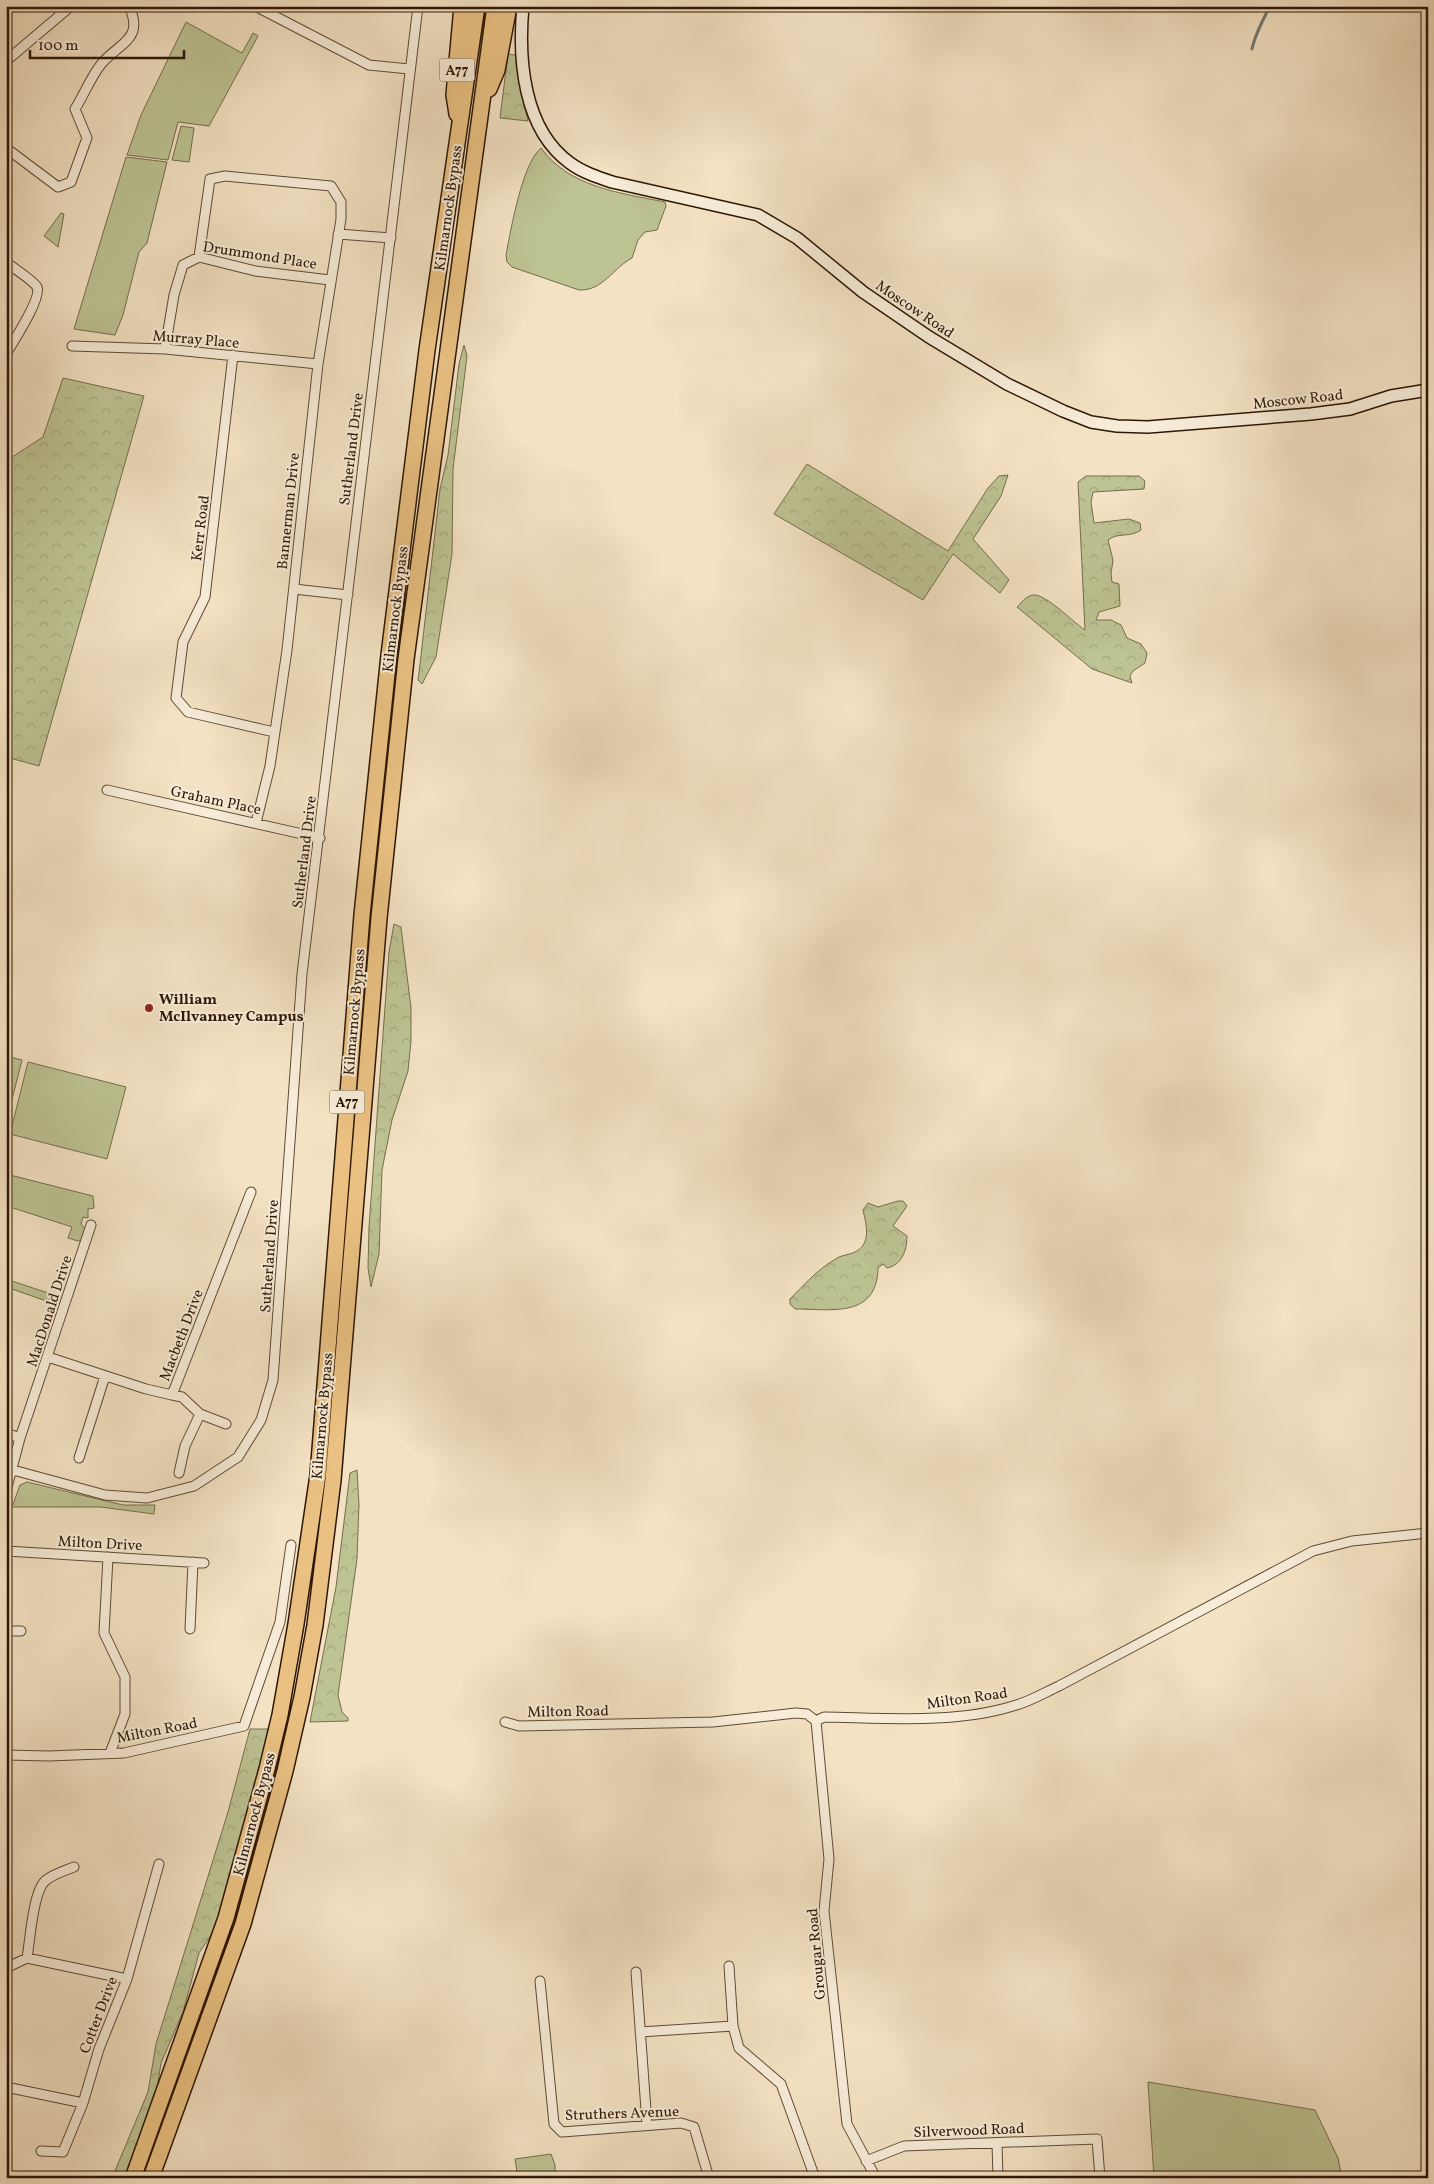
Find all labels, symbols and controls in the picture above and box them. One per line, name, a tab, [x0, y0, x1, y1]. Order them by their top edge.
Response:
scale bar	[30, 28, 184, 60]
text: 100 m	[38, 36, 78, 57]
road number: A77	[440, 58, 474, 82]
street label: Kilmarnock Bypass	[430, 144, 469, 273]
street label: Drummond Place	[201, 237, 318, 276]
street label: Moscow Road	[871, 276, 958, 344]
street label: Murray Place	[152, 326, 240, 355]
street label: Moscow Road	[1252, 385, 1344, 416]
street label: Sutherland Drive	[335, 392, 370, 507]
street label: Bannerman Drive	[273, 452, 306, 571]
street label: Kerr Road	[187, 494, 216, 562]
street label: Kilmarnock Bypass	[378, 545, 415, 673]
street label: Graham Place	[169, 782, 263, 821]
street label: Sutherland Drive	[288, 795, 323, 910]
street label: Kilmarnock Bypass	[339, 948, 371, 1076]
place label: William McIlvanney Campus	[159, 990, 304, 1028]
marker: William McIlvanney Campus	[143, 1002, 155, 1014]
road number: A77	[330, 1090, 364, 1114]
street label: Sutherland Drive	[256, 1199, 285, 1313]
street label: MacDonald Drive	[23, 1253, 78, 1370]
street label: Macbeth Drive	[155, 1287, 210, 1385]
street label: Kilmarnock Bypass	[307, 1352, 339, 1480]
street label: Milton Drive	[57, 1532, 143, 1557]
street label: Milton Road	[925, 1683, 1009, 1716]
street label: Milton Road	[527, 1701, 609, 1724]
street label: Milton Road	[115, 1713, 199, 1750]
street label: Kilmarnock Bypass	[229, 1750, 282, 1878]
street label: Grougar Road	[803, 1907, 832, 2001]
street label: Cotter Drive	[75, 1974, 124, 2057]
street label: Struthers Avenue	[565, 2102, 680, 2127]
street label: Silverwood Road	[913, 2119, 1025, 2144]

